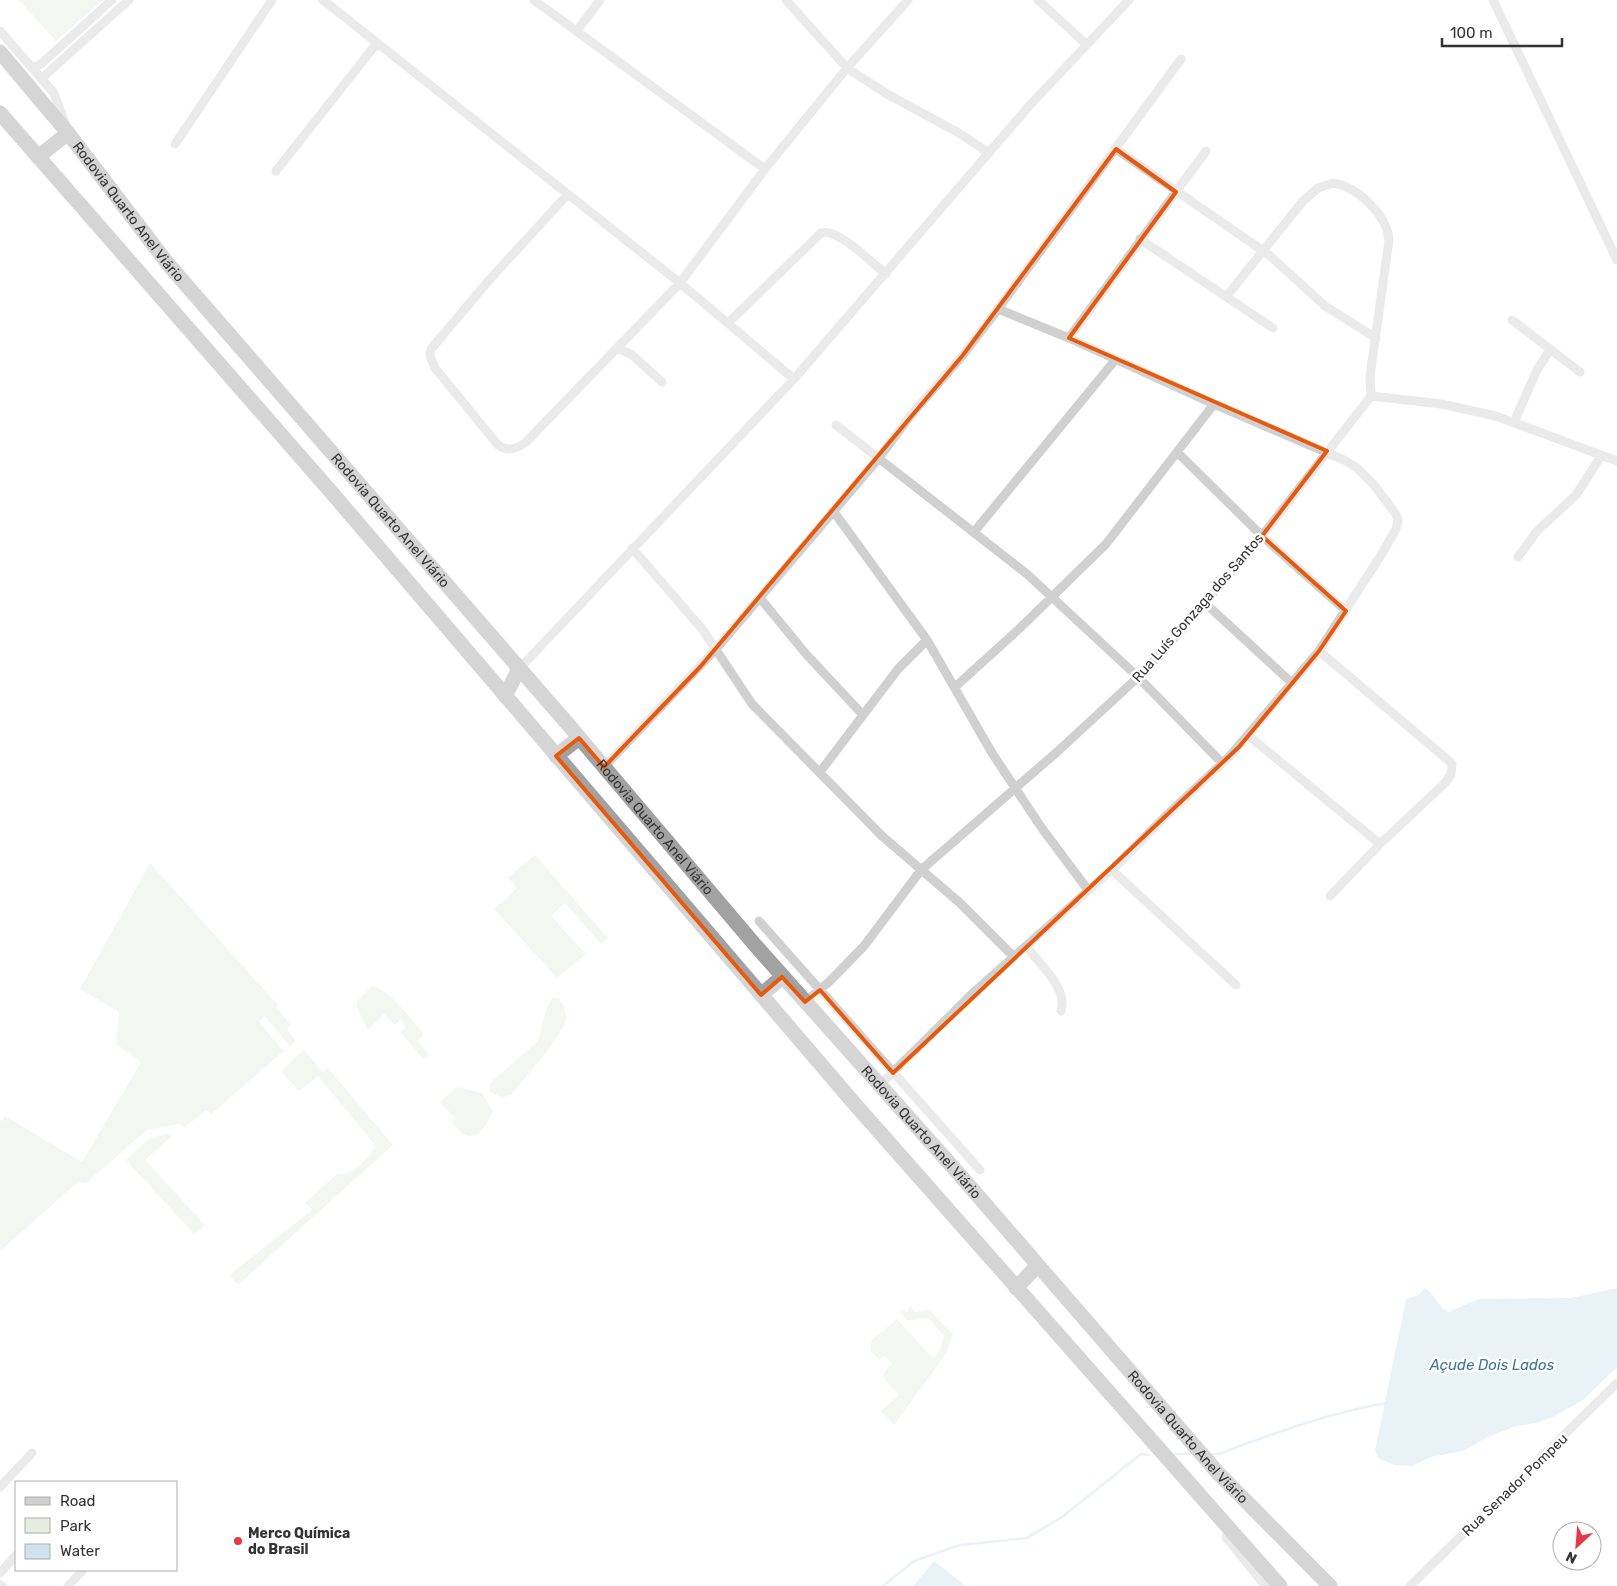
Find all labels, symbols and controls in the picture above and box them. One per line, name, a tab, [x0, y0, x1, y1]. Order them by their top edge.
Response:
scale bar	[1442, 15, 1562, 47]
text: 100 m	[1450, 24, 1492, 42]
street label: Rodovia Quarto Anel Viário	[69, 138, 188, 285]
street label: Rodovia Quarto Anel Viário	[328, 450, 454, 591]
street label: Rua Luís Gonzaga dos Santos	[1129, 530, 1267, 686]
street label: Rodovia Quarto Anel Viário	[593, 756, 717, 898]
street label: Rodovia Quarto Anel Viário	[858, 1062, 985, 1202]
water label: Açude Dois Lados	[1429, 1356, 1555, 1374]
street label: Rodovia Quarto Anel Viário	[1124, 1367, 1252, 1507]
street label: Rua Senador Pompeu	[1459, 1430, 1571, 1540]
legend	[15, 1481, 178, 1571]
text: Road	[60, 1492, 96, 1510]
text: Park	[60, 1517, 91, 1535]
north arrow	[1552, 1521, 1602, 1571]
place label: Merco Química do Brasil	[248, 1525, 350, 1558]
marker: Merco Química do Brasil	[232, 1535, 244, 1547]
text: Water	[60, 1542, 100, 1560]
text: N	[1563, 1547, 1580, 1567]

